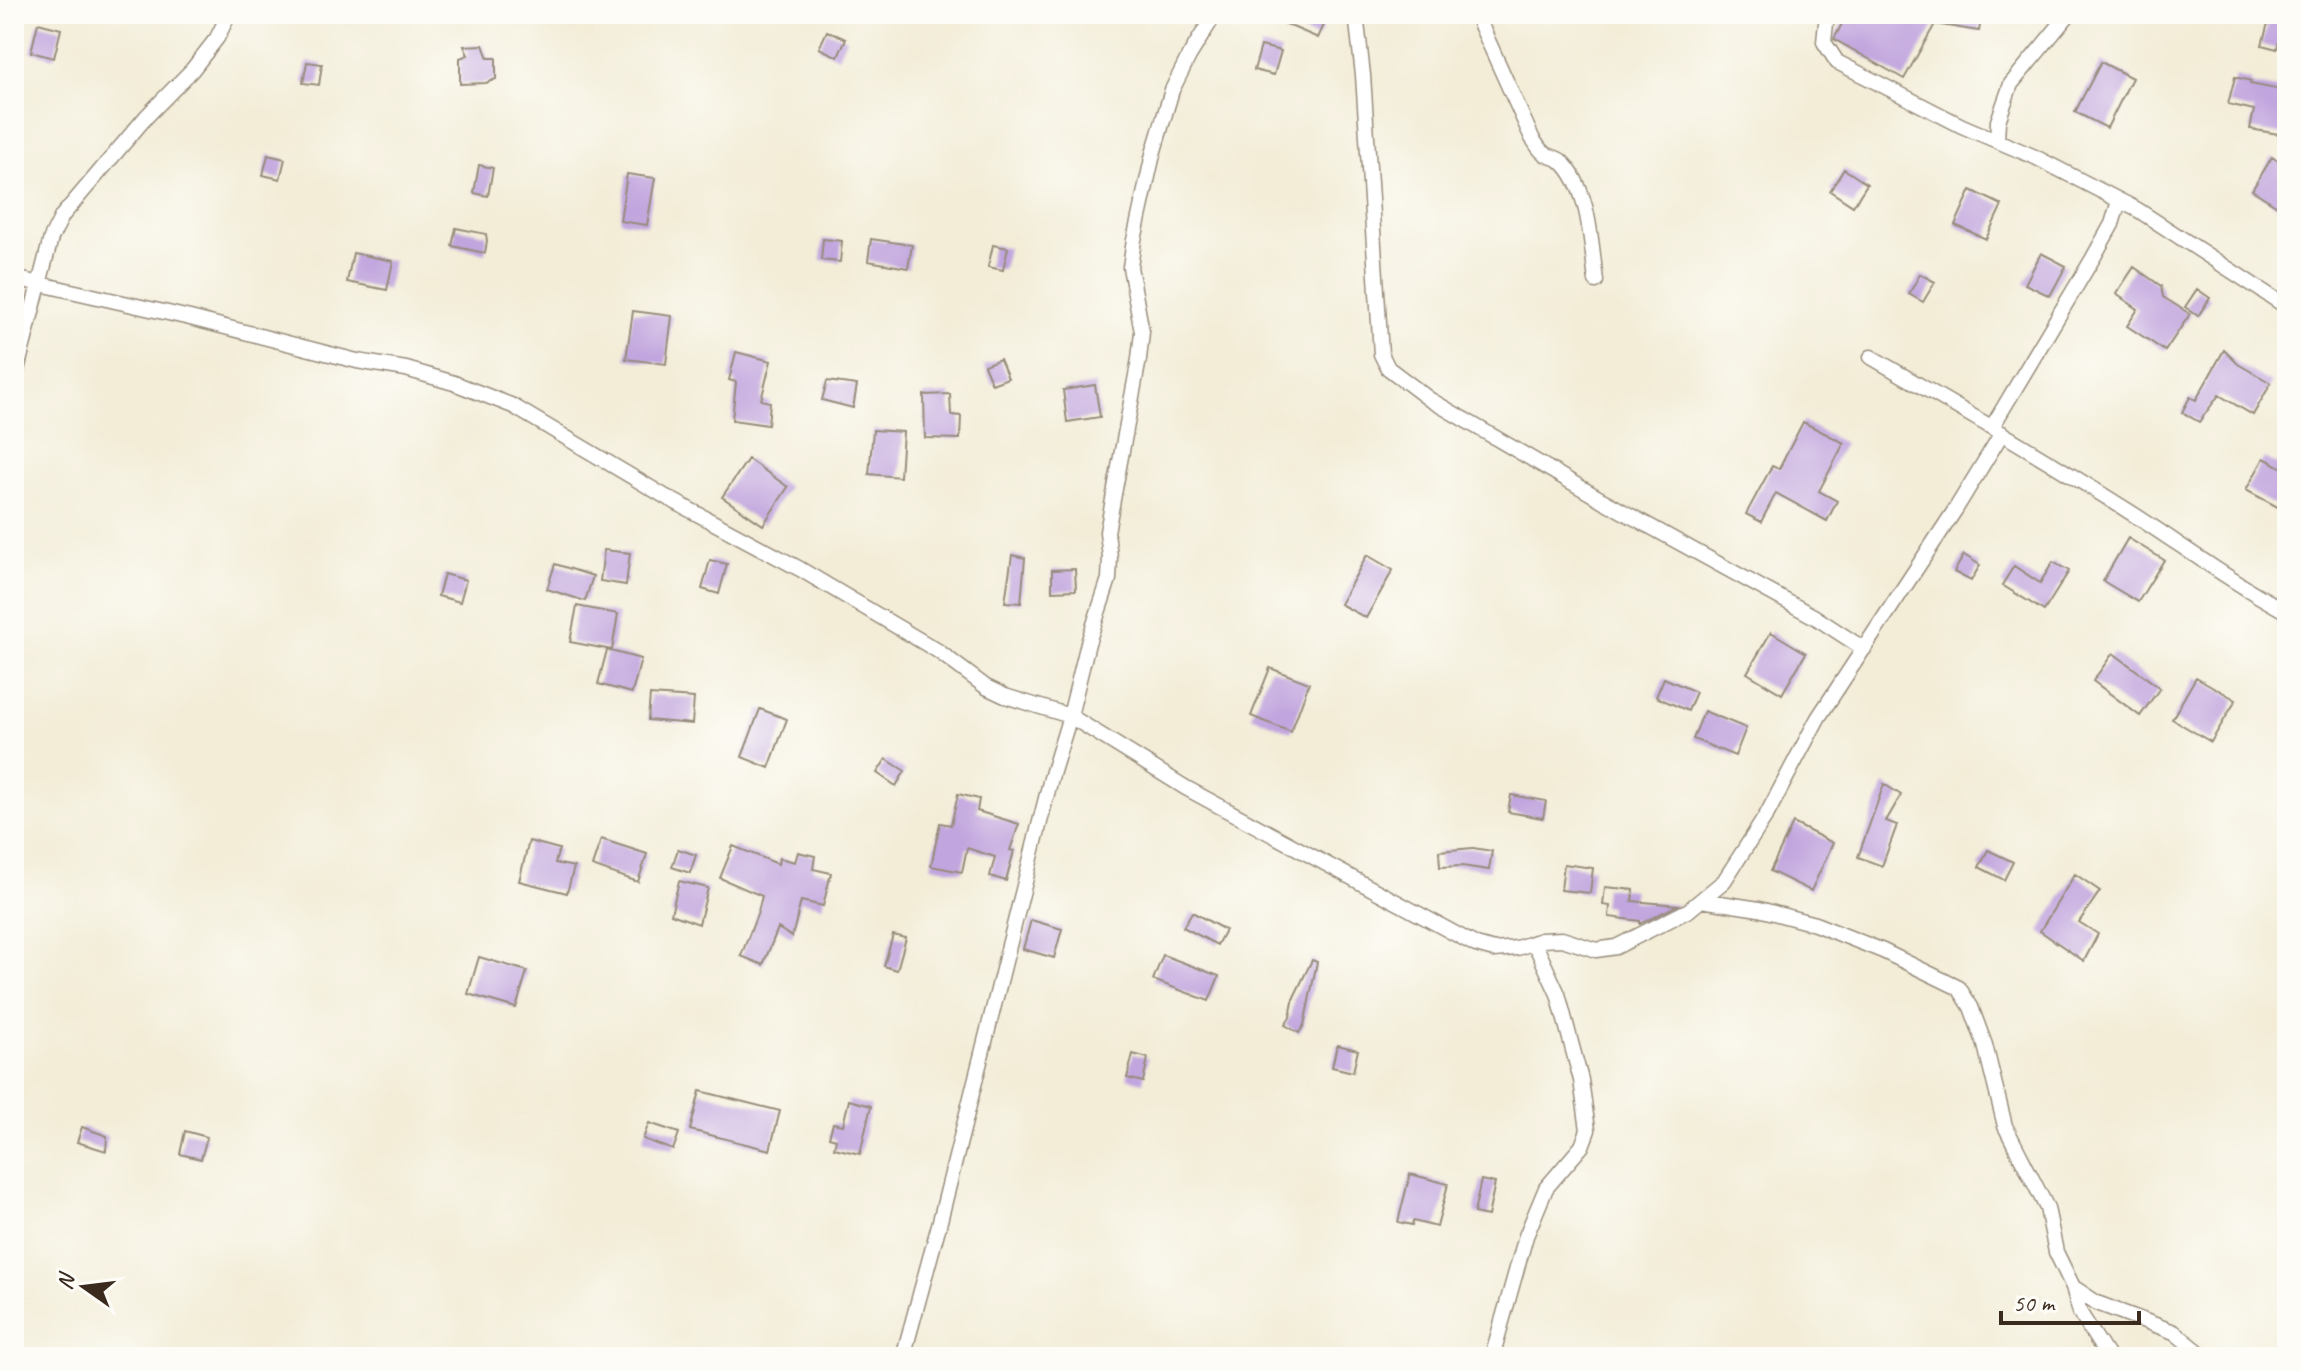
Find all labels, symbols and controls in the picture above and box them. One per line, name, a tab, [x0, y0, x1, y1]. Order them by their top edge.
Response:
north arrow	[44, 1247, 124, 1327]
text: N	[50, 1269, 82, 1292]
scale bar	[2001, 1275, 2139, 1325]
text: 50 m	[2013, 1288, 2056, 1318]

